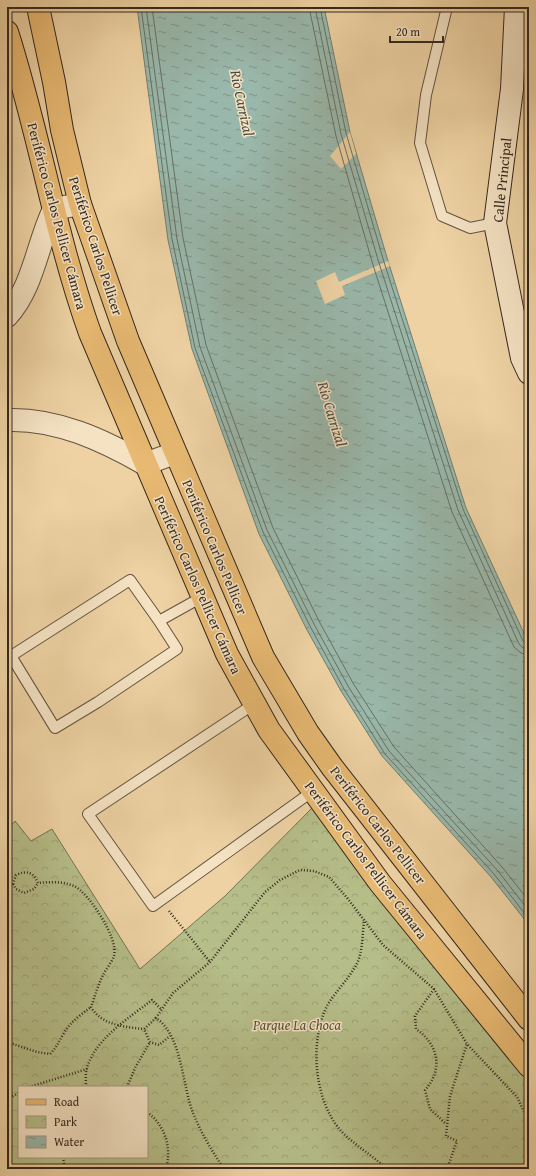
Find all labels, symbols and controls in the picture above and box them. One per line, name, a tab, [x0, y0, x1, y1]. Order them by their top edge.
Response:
scale bar	[390, 18, 443, 44]
text: 20 m	[396, 23, 420, 40]
water label: Rio Carrizal	[225, 67, 260, 138]
street label: Periférico Carlos Pellicer Cámara	[22, 120, 92, 312]
street label: Calle Principal	[488, 137, 516, 223]
street label: Periférico Carlos Pellicer	[64, 174, 128, 318]
water label: Rio Carrizal	[312, 378, 352, 449]
street label: Periférico Carlos Pellicer	[177, 476, 253, 618]
street label: Periférico Carlos Pellicer Cámara	[150, 493, 246, 677]
street label: Periférico Carlos Pellicer	[325, 762, 431, 889]
street label: Periférico Carlos Pellicer Cámara	[300, 777, 432, 943]
park label: Parque La Choca	[252, 1015, 342, 1035]
legend	[18, 1086, 148, 1158]
text: Road	[54, 1093, 80, 1110]
text: Park	[54, 1113, 78, 1130]
text: Water	[54, 1133, 84, 1150]

